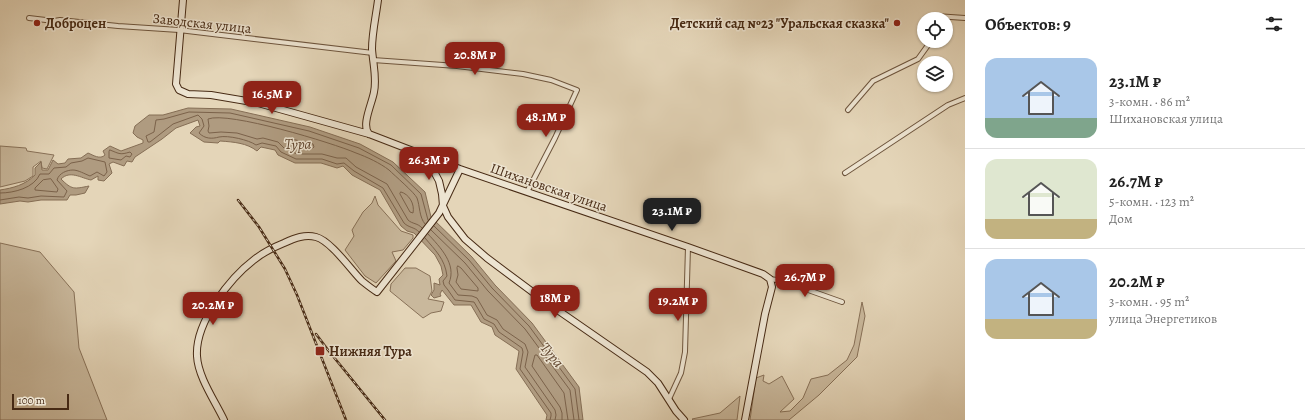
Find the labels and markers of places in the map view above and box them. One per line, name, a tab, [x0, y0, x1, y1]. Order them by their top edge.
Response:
place label: Доброцен	[45, 14, 106, 33]
place label: Детский сад №23 "Уральская сказка"	[670, 14, 890, 33]
marker: Доброцен	[32, 18, 42, 28]
marker: Детский сад №23 "Уральская сказка"	[892, 18, 902, 28]
pin: 20.8M ₽	[438, 42, 512, 76]
pin: 16.5M ₽	[235, 81, 309, 115]
pin: 48.1M ₽	[509, 104, 583, 138]
pin: 26.3M ₽	[392, 147, 466, 181]
pin: 23.1M ₽	[635, 198, 709, 232]
pin: 26.7M ₽	[768, 264, 842, 298]
pin: 18M ₽	[527, 285, 583, 319]
pin: 19.2M ₽	[641, 288, 715, 322]
pin: 20.2M ₽	[176, 292, 250, 326]
place label: Нижняя Тура	[329, 342, 412, 361]
marker: Нижняя Тура	[314, 345, 326, 357]

